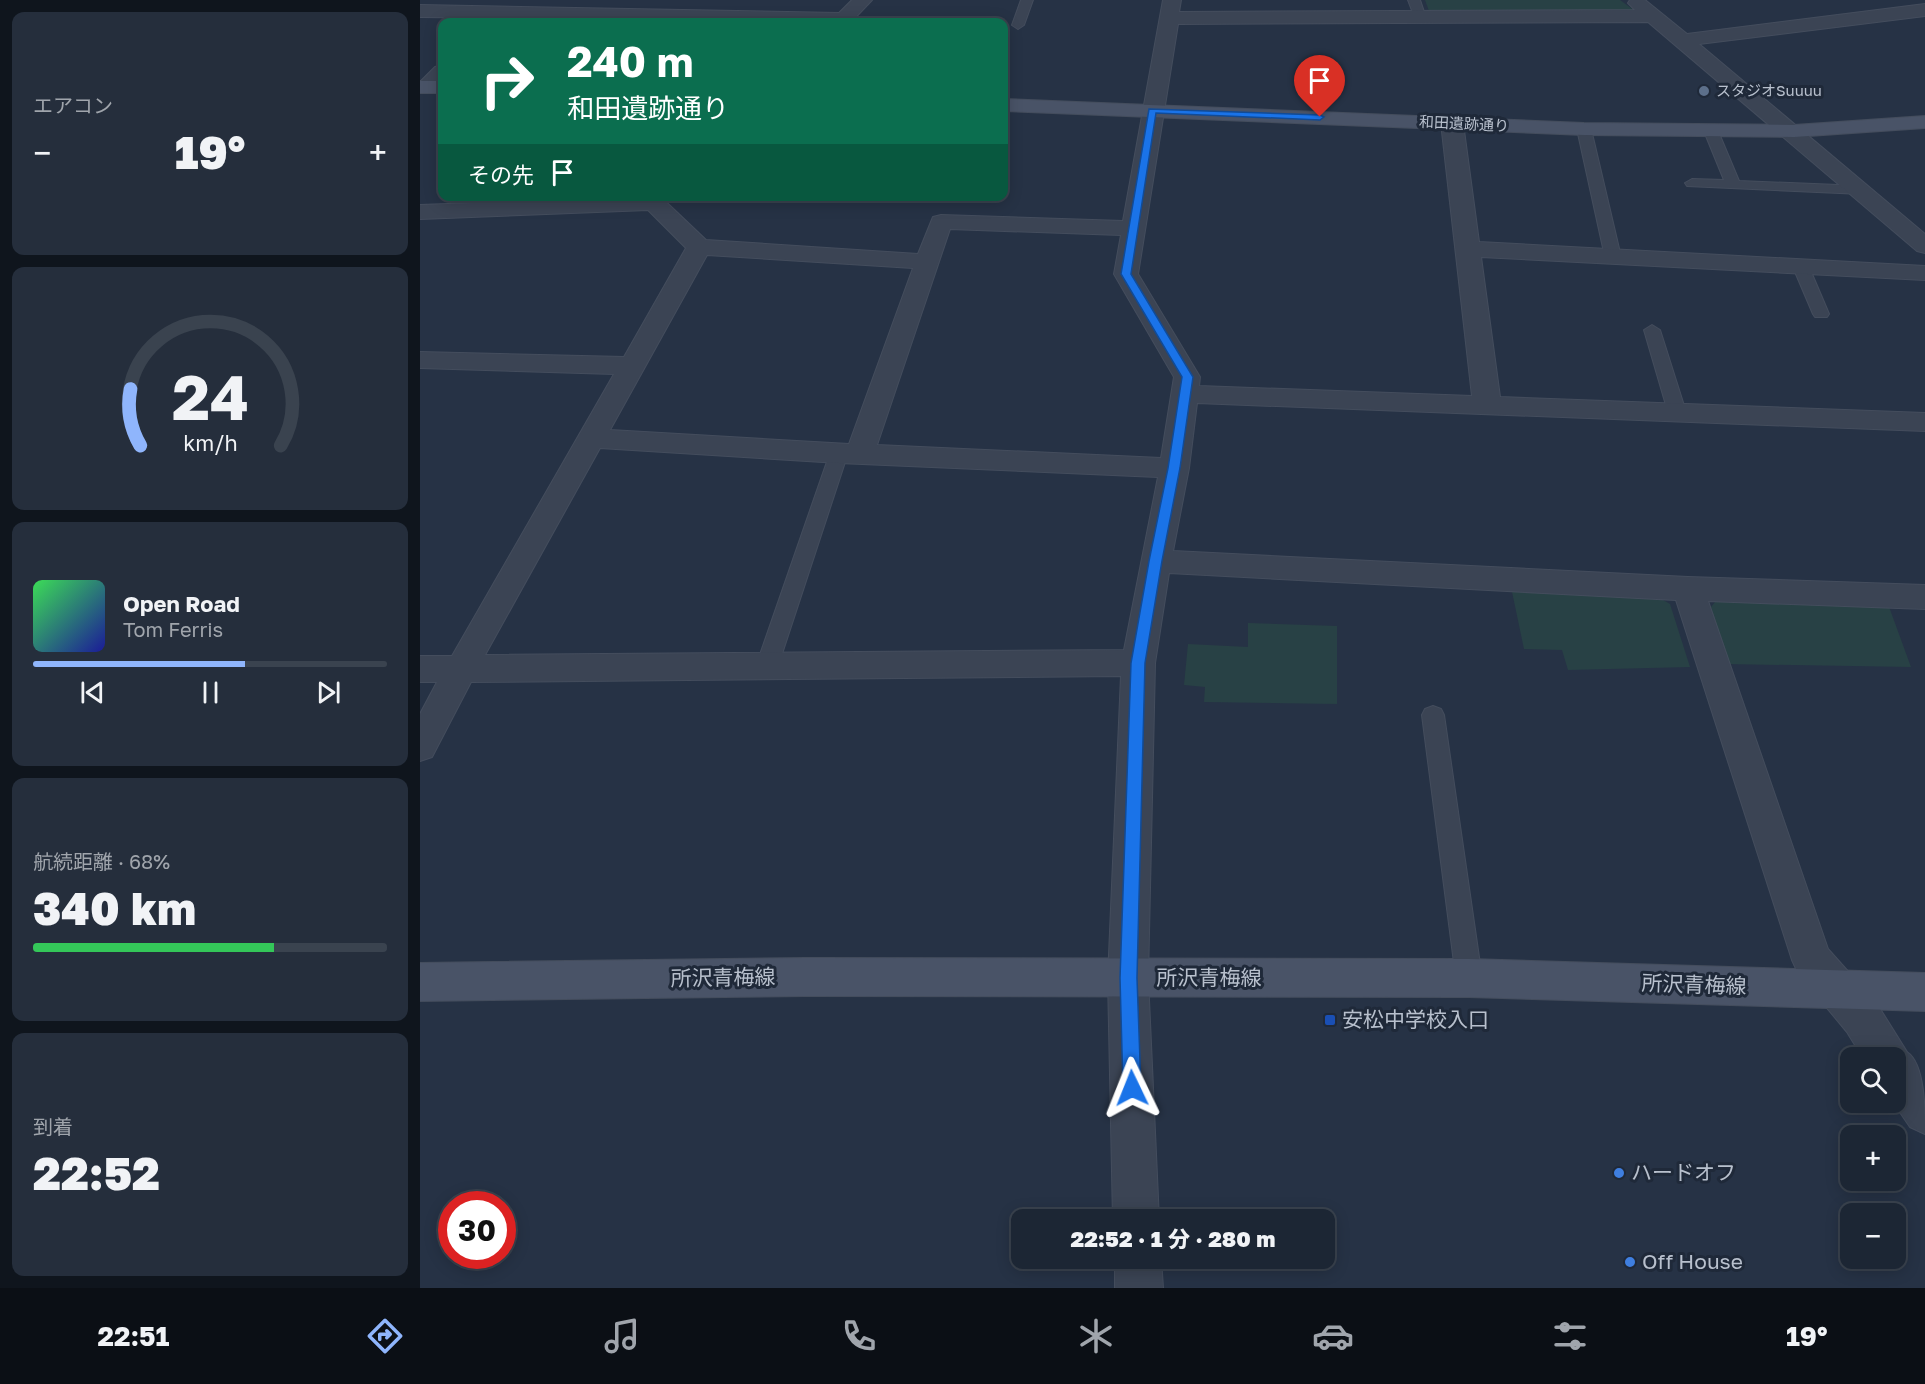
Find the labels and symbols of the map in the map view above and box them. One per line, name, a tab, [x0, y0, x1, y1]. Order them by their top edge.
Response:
pin	[1294, 55, 1345, 117]
place label: スタジオSuuuu	[1716, 81, 1822, 99]
marker: スタジオSuuuu	[1697, 84, 1711, 98]
street label: 和田遺跡通り	[1419, 112, 1509, 134]
street label: 所沢青梅線	[670, 963, 776, 991]
street label: 所沢青梅線	[1157, 964, 1262, 990]
street label: 所沢青梅線	[1641, 969, 1747, 999]
place label: 安松中学校入口	[1342, 1006, 1489, 1032]
marker: 安松中学校入口	[1323, 1013, 1337, 1027]
position arrow	[1100, 1056, 1164, 1120]
place label: ハードオフ	[1631, 1159, 1736, 1185]
marker: ハードオフ	[1612, 1166, 1626, 1180]
speed limit sign: 30	[438, 1191, 516, 1269]
place label: Off House	[1642, 1248, 1743, 1274]
marker: Off House	[1623, 1255, 1637, 1269]

